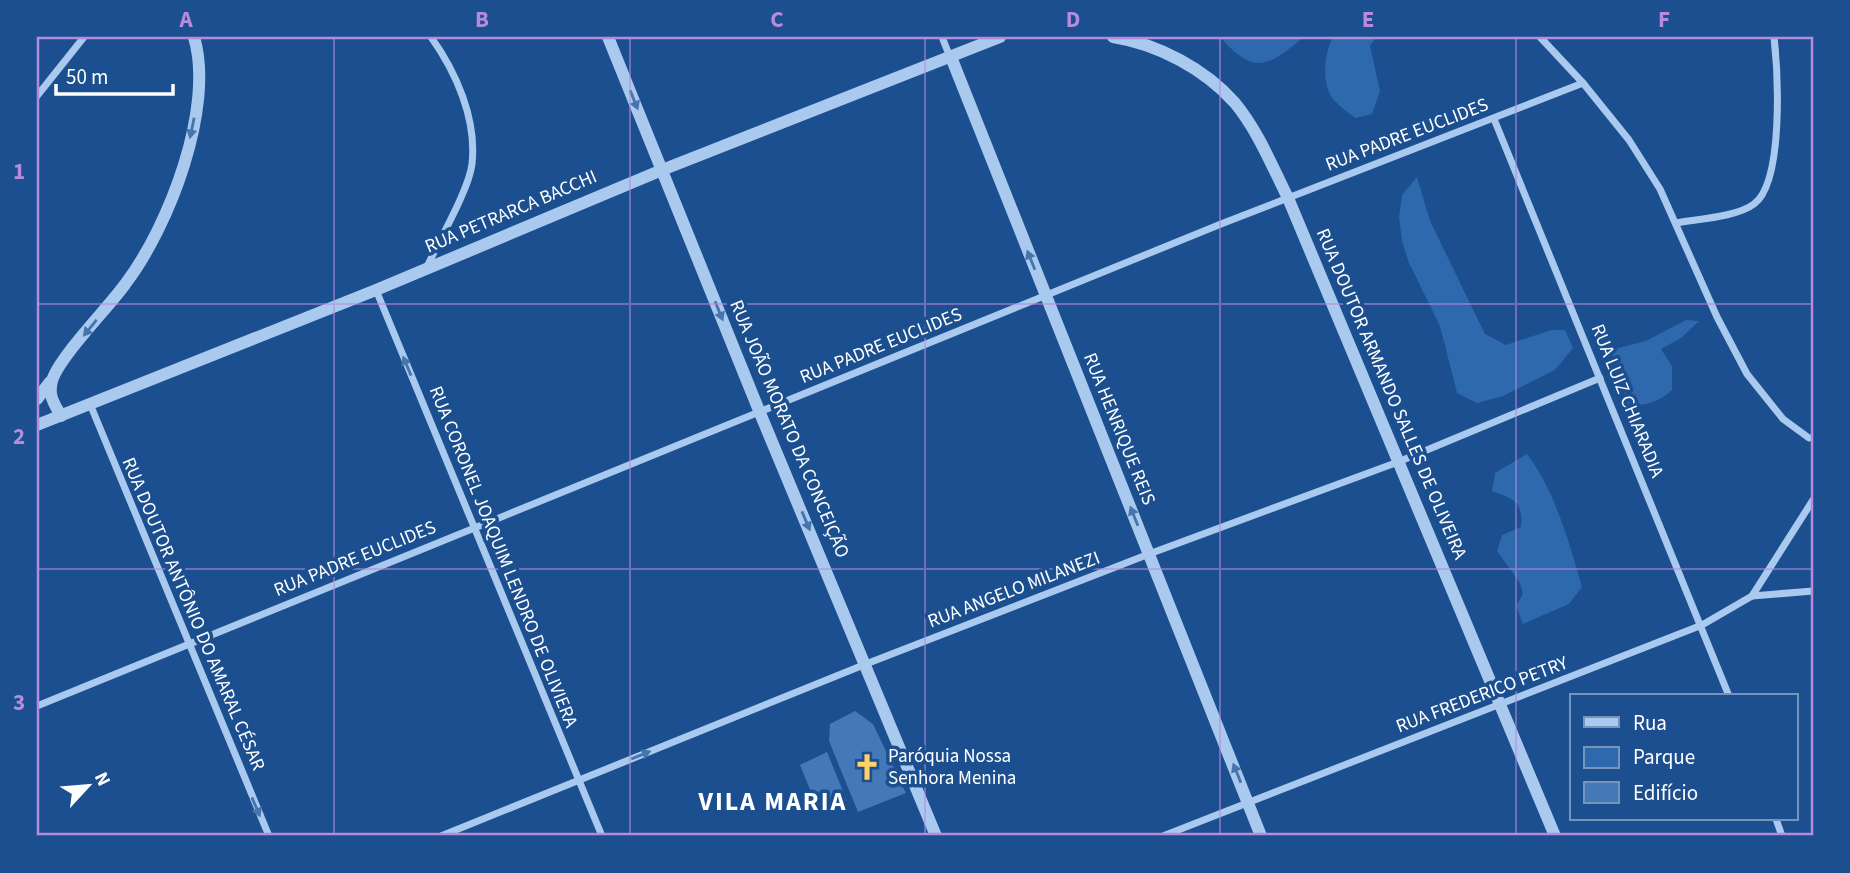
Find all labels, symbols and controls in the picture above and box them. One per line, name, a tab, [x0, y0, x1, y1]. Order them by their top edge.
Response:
text: A	[178, 3, 193, 36]
text: B	[475, 3, 489, 36]
text: C	[770, 3, 784, 36]
text: D	[1066, 3, 1080, 36]
text: E	[1362, 3, 1374, 36]
text: F	[1658, 3, 1670, 36]
scale bar	[56, 52, 173, 96]
text: 50 m	[66, 62, 108, 92]
one-way arrow	[628, 90, 639, 111]
street label: RUA PADRE EUCLIDES	[1322, 91, 1492, 179]
one-way arrow	[187, 117, 198, 139]
text: 1	[13, 155, 25, 188]
street label: RUA PETRARCA BACCHI	[421, 164, 601, 260]
street label: RUA DOUTOR ARMANDO SALLES DE OLIVEIRA	[1309, 224, 1473, 564]
one-way arrow	[1025, 249, 1036, 270]
street label: RUA JOÃO MORATO DA CONCEIÇÃO	[722, 296, 856, 562]
one-way arrow	[713, 301, 725, 321]
street label: RUA PADRE EUCLIDES	[796, 301, 966, 391]
one-way arrow	[83, 318, 98, 336]
street label: RUA LUIZ CHIARADIA	[1584, 320, 1670, 482]
street label: RUA HENRIQUE REIS	[1076, 349, 1162, 509]
one-way arrow	[402, 355, 413, 376]
street label: RUA CORONEL JOAQUIM LENDRO DE OLIVIERA	[422, 382, 584, 733]
text: 2	[13, 420, 25, 453]
street label: RUA DOUTOR ANTÔNIO DO AMARAL CÉSAR	[115, 453, 271, 775]
one-way arrow	[1128, 505, 1139, 526]
one-way arrow	[801, 511, 812, 532]
street label: RUA PADRE EUCLIDES	[270, 514, 440, 604]
street label: RUA ANGELO MILANEZI	[924, 545, 1104, 635]
street label: RUA FREDERICO PETRY	[1392, 649, 1573, 740]
text: 3	[13, 686, 25, 719]
legend	[1570, 694, 1798, 820]
text: Rua	[1633, 708, 1667, 738]
text: Parque	[1633, 742, 1695, 772]
place label: Paróquia Nossa Senhora Menina	[888, 743, 1016, 792]
one-way arrow	[631, 749, 652, 760]
north arrow	[52, 750, 122, 820]
church icon: Paróquia Nossa Senhora Menina	[852, 752, 882, 782]
one-way arrow	[1231, 762, 1242, 783]
text: N	[87, 768, 117, 791]
text: Edifício	[1633, 778, 1698, 808]
district label: VILA MARIA	[697, 783, 848, 820]
one-way arrow	[251, 797, 262, 818]

